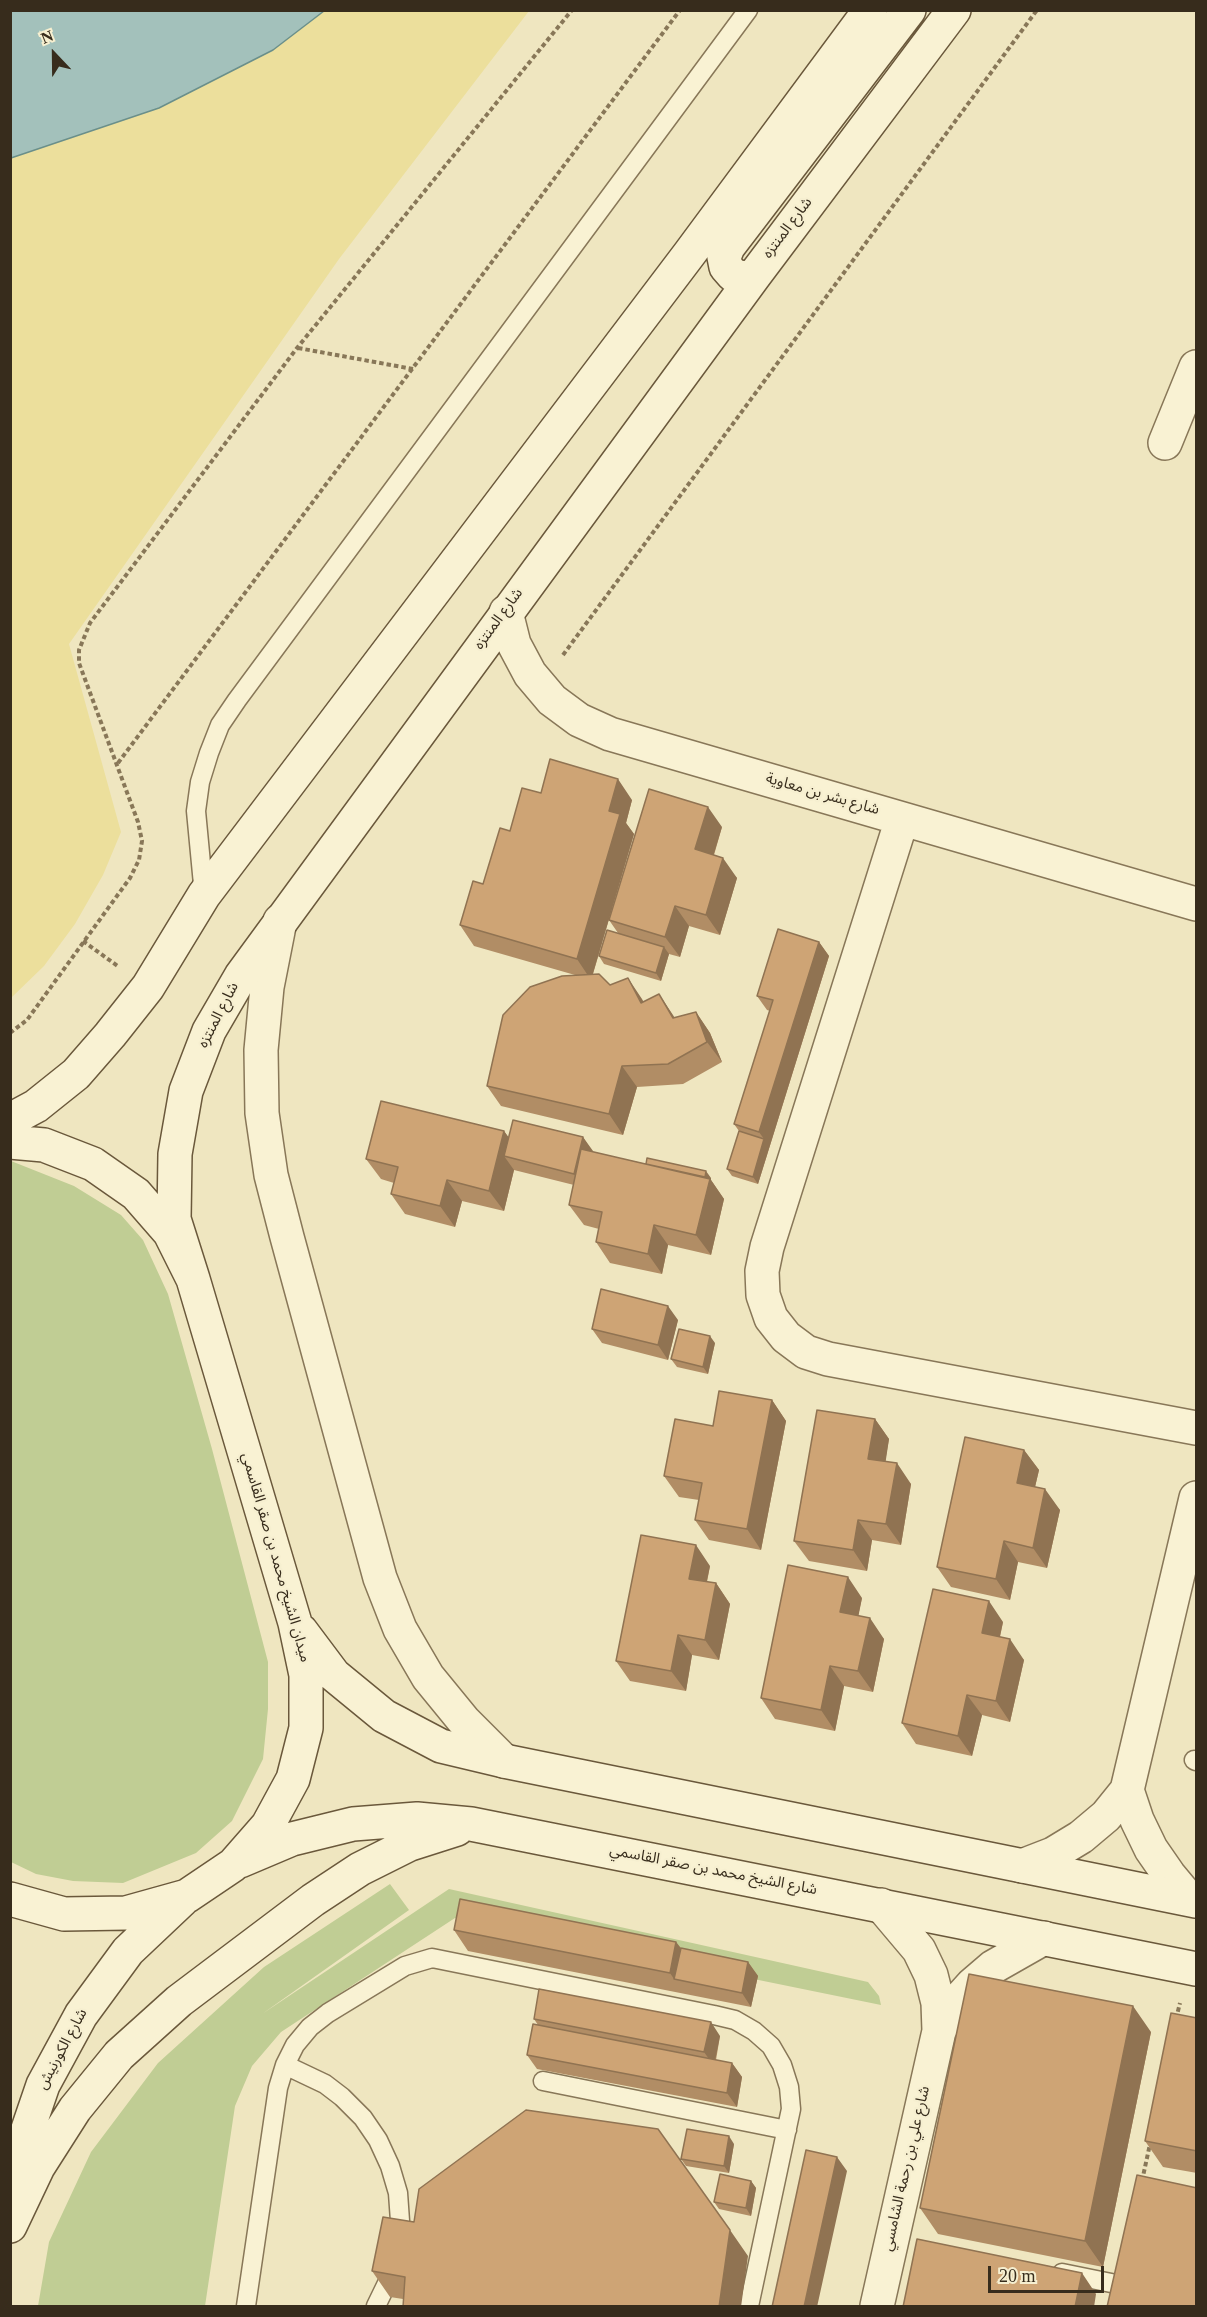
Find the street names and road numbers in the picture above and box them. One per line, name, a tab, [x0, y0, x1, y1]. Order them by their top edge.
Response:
street label: شارع المنتزه	[760, 195, 818, 263]
street label: شارع المنتزه	[472, 586, 528, 654]
street label: شارع بشر بن معاوية	[763, 771, 881, 821]
street label: شارع المنتزه	[196, 980, 244, 1052]
street label: ميدان الشيخ محمد بن صقر القاسمي	[235, 1451, 313, 1665]
street label: شارع الشيخ محمد بن صقر القاسمي	[608, 1843, 818, 1901]
street label: شارع الكورنيش	[35, 2006, 93, 2094]
street label: شارع علي بن رحمة الشامسي	[880, 2085, 936, 2253]

